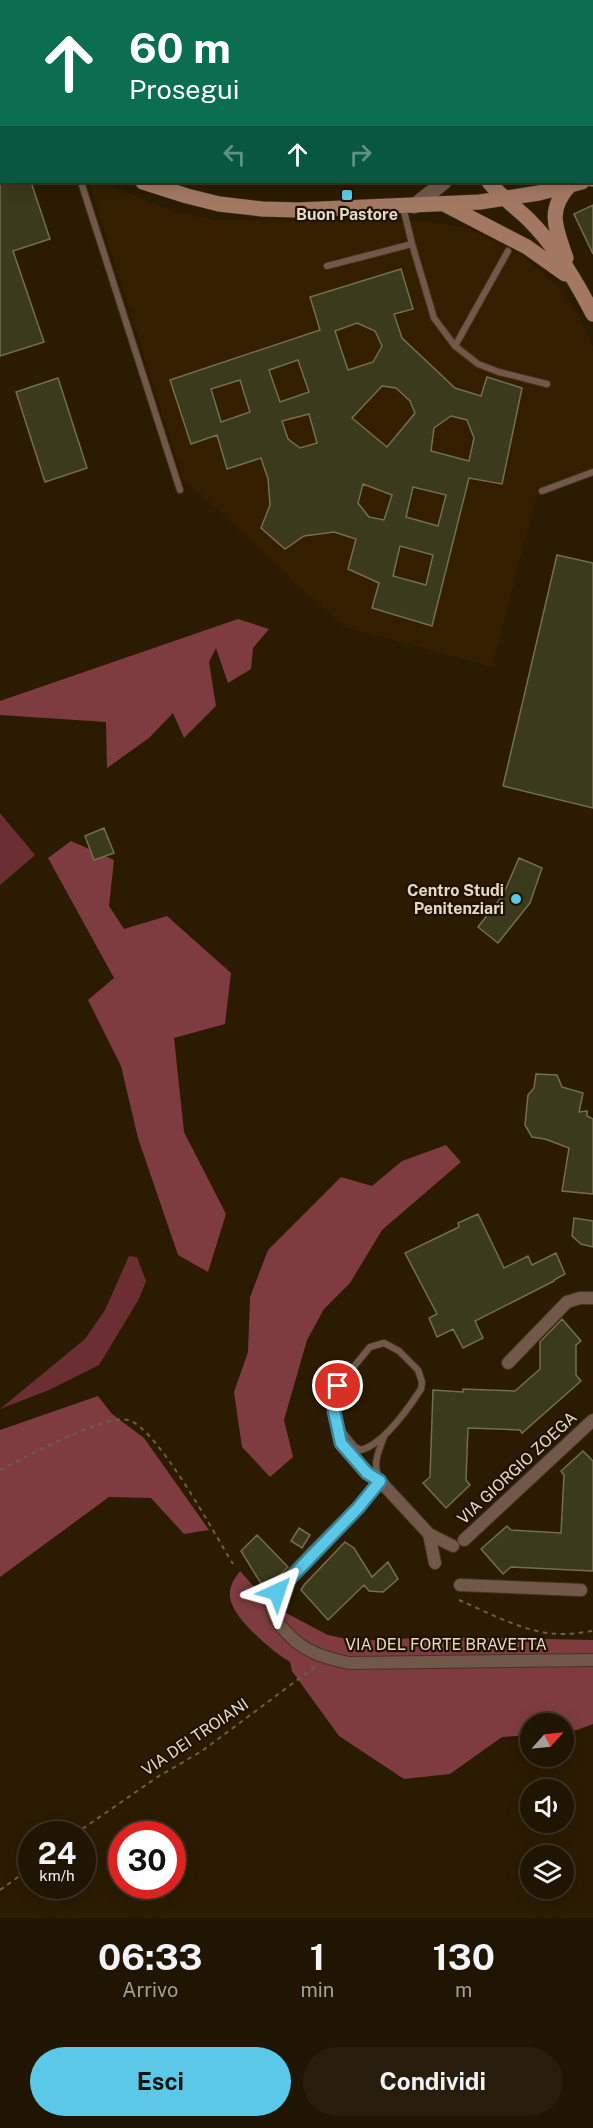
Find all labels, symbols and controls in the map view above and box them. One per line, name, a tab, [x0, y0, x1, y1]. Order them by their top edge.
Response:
text: 60 m	[129, 23, 231, 72]
icon: ahead	[30, 24, 108, 102]
text: Prosegui	[129, 73, 240, 105]
icon: left	[218, 138, 251, 171]
icon: ahead	[281, 138, 314, 171]
icon: right	[344, 138, 377, 171]
marker: Buon Pastore	[340, 188, 354, 202]
place label: Buon Pastore	[296, 205, 398, 224]
place label: Centro Studi Penitenziari	[407, 881, 504, 918]
marker: Centro Studi Penitenziari	[509, 892, 523, 906]
pin	[312, 1360, 363, 1411]
icon: arrive	[321, 1369, 354, 1402]
street label: VIA GIORGIO ZOEGA	[453, 1408, 581, 1528]
position arrow	[245, 1560, 309, 1624]
street label: VIA DEL FORTE BRAVETTA	[345, 1635, 547, 1654]
street label: VIA DEI TROIANI	[138, 1694, 252, 1780]
north arrow	[520, 1713, 574, 1767]
map controls	[520, 1713, 574, 1899]
button: sound	[520, 1779, 574, 1833]
speed limit sign: 30	[108, 1821, 186, 1899]
text: 24	[38, 1835, 76, 1871]
button: layers	[520, 1845, 574, 1899]
text: km/h	[39, 1867, 75, 1884]
text: 06:33	[98, 1936, 202, 1978]
text: 1	[310, 1936, 325, 1978]
text: 130	[432, 1936, 495, 1978]
text: Arrivo	[122, 1978, 178, 2002]
text: min	[300, 1978, 334, 2002]
text: m	[455, 1978, 472, 2002]
button: Esci	[30, 2047, 291, 2116]
button: Condividi	[303, 2047, 563, 2116]

